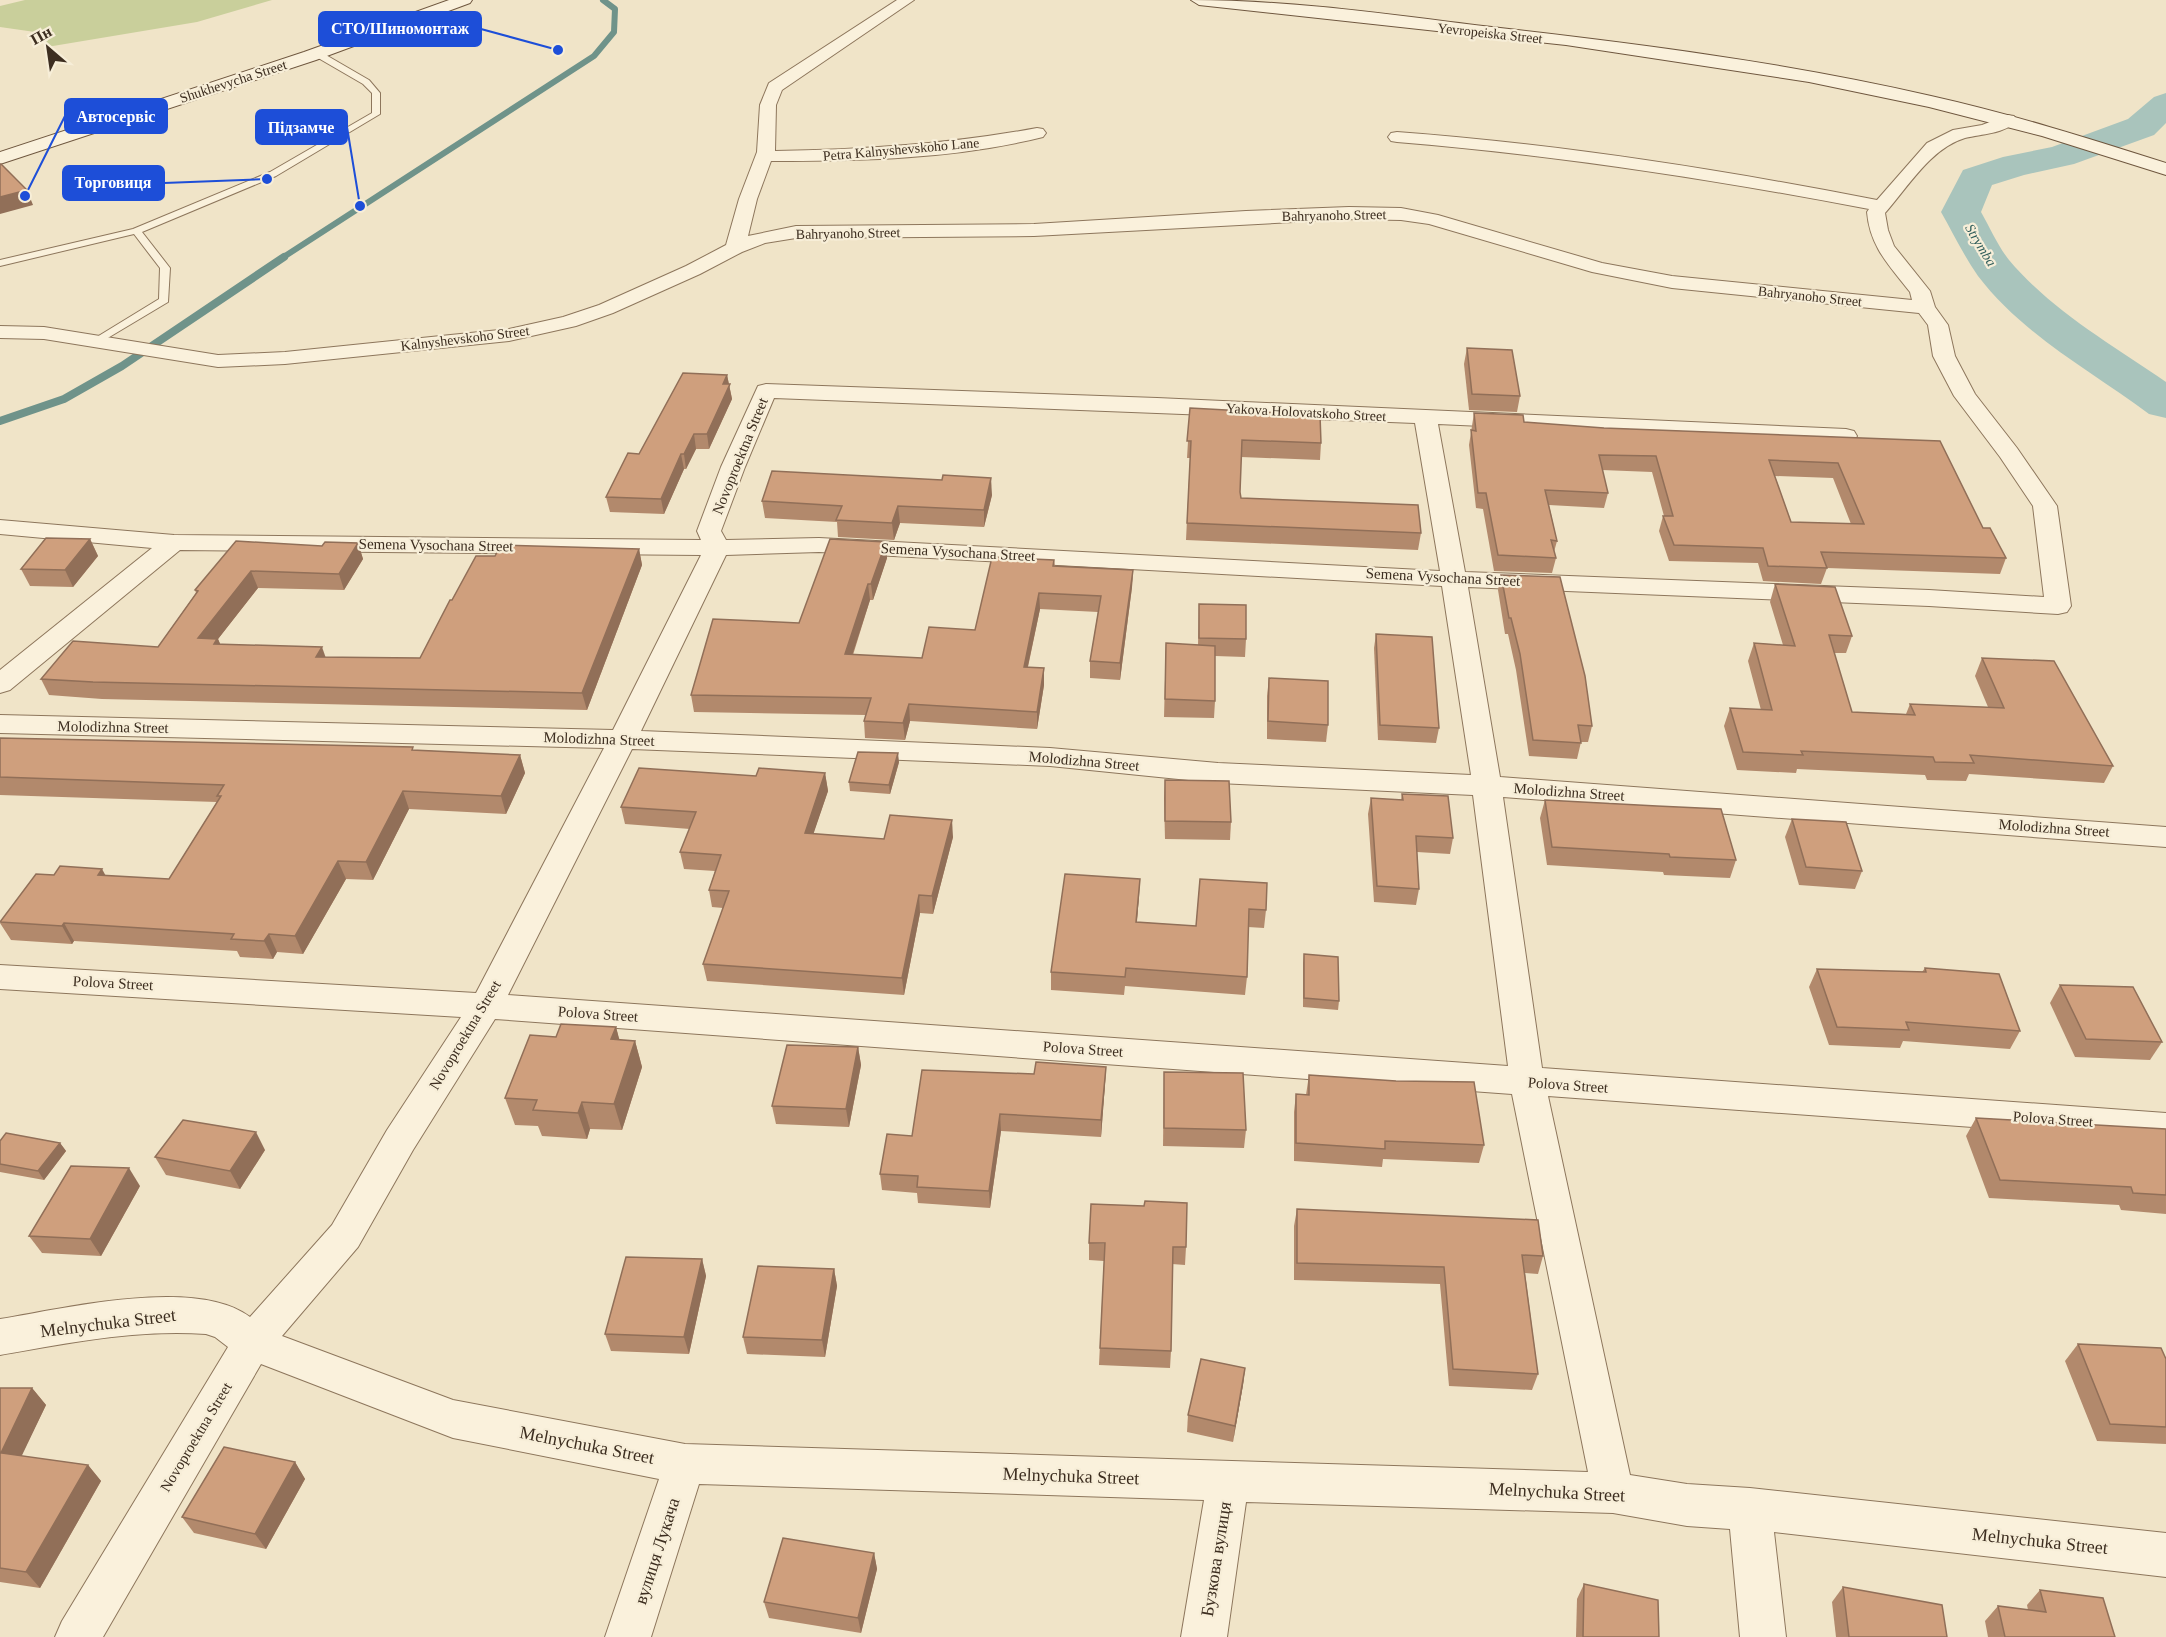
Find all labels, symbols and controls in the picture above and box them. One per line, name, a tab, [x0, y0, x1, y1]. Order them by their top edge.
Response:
callout: СТО/Шиномонтаж	[319, 12, 481, 46]
north arrow	[18, 18, 78, 78]
text: СТО/Шиномонтаж	[331, 20, 469, 37]
street label: Yevropeiska Street	[1437, 21, 1543, 46]
text: Пн	[27, 23, 55, 48]
street label: Shukhevycha Street	[178, 57, 289, 106]
callout: Автосервіс	[65, 99, 167, 133]
text: Автосервіс	[77, 108, 155, 126]
callout: Підзамче	[256, 110, 347, 144]
text: Підзамче	[268, 119, 334, 136]
street label: Petra Kalnyshevskoho Lane	[822, 135, 980, 164]
callout: Торговиця	[63, 166, 164, 200]
text: Торговиця	[74, 174, 152, 192]
street label: Bahryanoho Street	[1282, 207, 1387, 224]
water label: Strymba	[1962, 221, 1999, 269]
street label: Bahryanoho Street	[796, 225, 901, 242]
street label: Bahryanoho Street	[1757, 284, 1863, 309]
street label: Kalnyshevskoho Street	[400, 323, 530, 354]
street label: Novoproektna Street	[709, 394, 771, 517]
street label: Yakova Holovatskoho Street	[1226, 401, 1387, 424]
street label: Semena Vysochana Street	[359, 536, 514, 554]
street label: Semena Vysochana Street	[880, 540, 1036, 564]
street label: Semena Vysochana Street	[1365, 565, 1521, 589]
street label: Molodizhna Street	[57, 718, 170, 736]
street label: Molodizhna Street	[543, 729, 656, 749]
street label: Molodizhna Street	[1028, 748, 1141, 774]
street label: Molodizhna Street	[1513, 780, 1626, 804]
street label: Molodizhna Street	[1998, 816, 2111, 840]
street label: Polova Street	[72, 973, 154, 993]
street label: Novoproektna Street	[426, 977, 504, 1093]
street label: Polova Street	[557, 1003, 639, 1025]
street label: Polova Street	[1042, 1038, 1124, 1060]
street label: Polova Street	[1527, 1074, 1609, 1096]
street label: Polova Street	[2012, 1108, 2094, 1130]
street label: Melnychuka Street	[39, 1305, 177, 1341]
street label: Novoproektna Street	[157, 1379, 235, 1495]
street label: Melnychuka Street	[518, 1422, 656, 1468]
street label: Melnychuka Street	[1002, 1464, 1140, 1488]
street label: Melnychuka Street	[1488, 1478, 1626, 1506]
street label: вулиця Лукача	[630, 1495, 684, 1607]
street label: Бузкова вулиця	[1197, 1500, 1235, 1618]
street label: Melnychuka Street	[1971, 1524, 2109, 1558]

